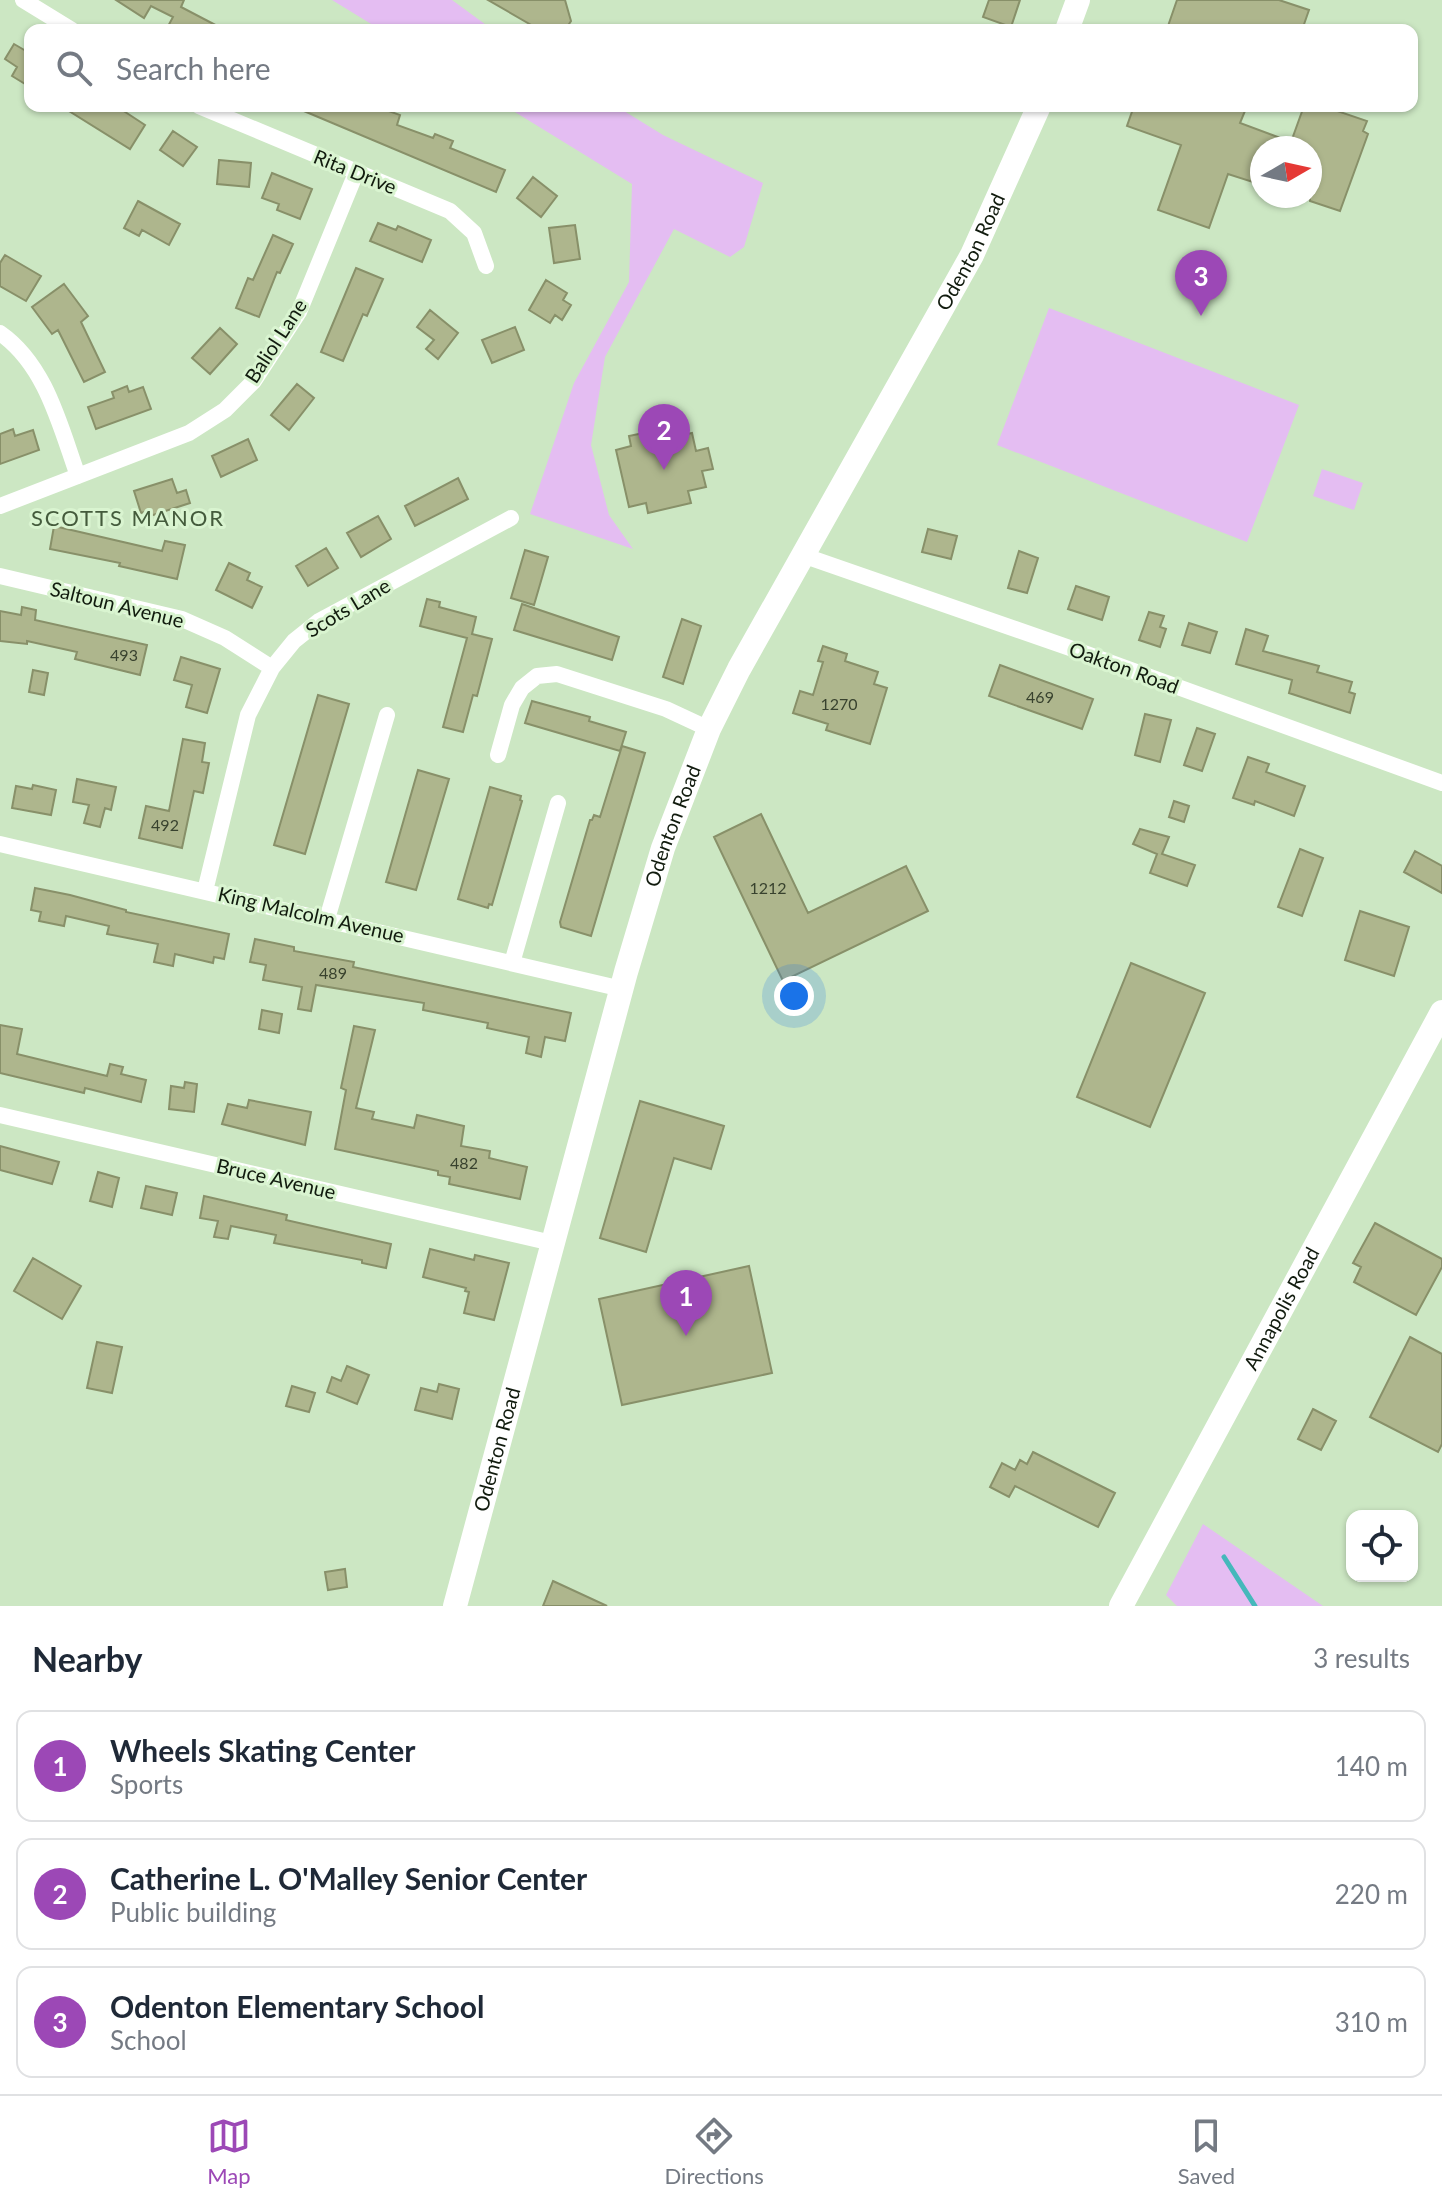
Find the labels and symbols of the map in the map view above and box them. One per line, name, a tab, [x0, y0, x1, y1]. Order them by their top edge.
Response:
north arrow	[1250, 136, 1322, 208]
street label: Rita Drive	[310, 144, 400, 199]
street label: Odenton Road	[930, 189, 1009, 314]
pin: 3	[1175, 250, 1227, 316]
street label: Baliol Lane	[239, 294, 311, 387]
pin: 2	[638, 404, 690, 470]
district label: SCOTTS MANOR	[31, 504, 225, 531]
street label: Scots Lane	[301, 573, 394, 642]
street label: Saltoun Avenue	[48, 576, 187, 632]
street label: Oakton Road	[1066, 636, 1182, 698]
house number: 493	[110, 645, 138, 664]
house number: 469	[1026, 687, 1054, 706]
house number: 1270	[820, 694, 858, 713]
street label: Odenton Road	[639, 761, 705, 889]
house number: 492	[151, 815, 179, 834]
house number: 1212	[749, 878, 787, 897]
street label: King Malcolm Avenue	[216, 881, 407, 947]
house number: 489	[319, 963, 347, 982]
your location	[774, 976, 814, 1016]
street label: Bruce Avenue	[214, 1153, 338, 1203]
house number: 482	[450, 1153, 478, 1172]
street label: Annapolis Road	[1238, 1243, 1324, 1374]
pin: 1	[660, 1270, 712, 1336]
street label: Odenton Road	[468, 1384, 524, 1514]

